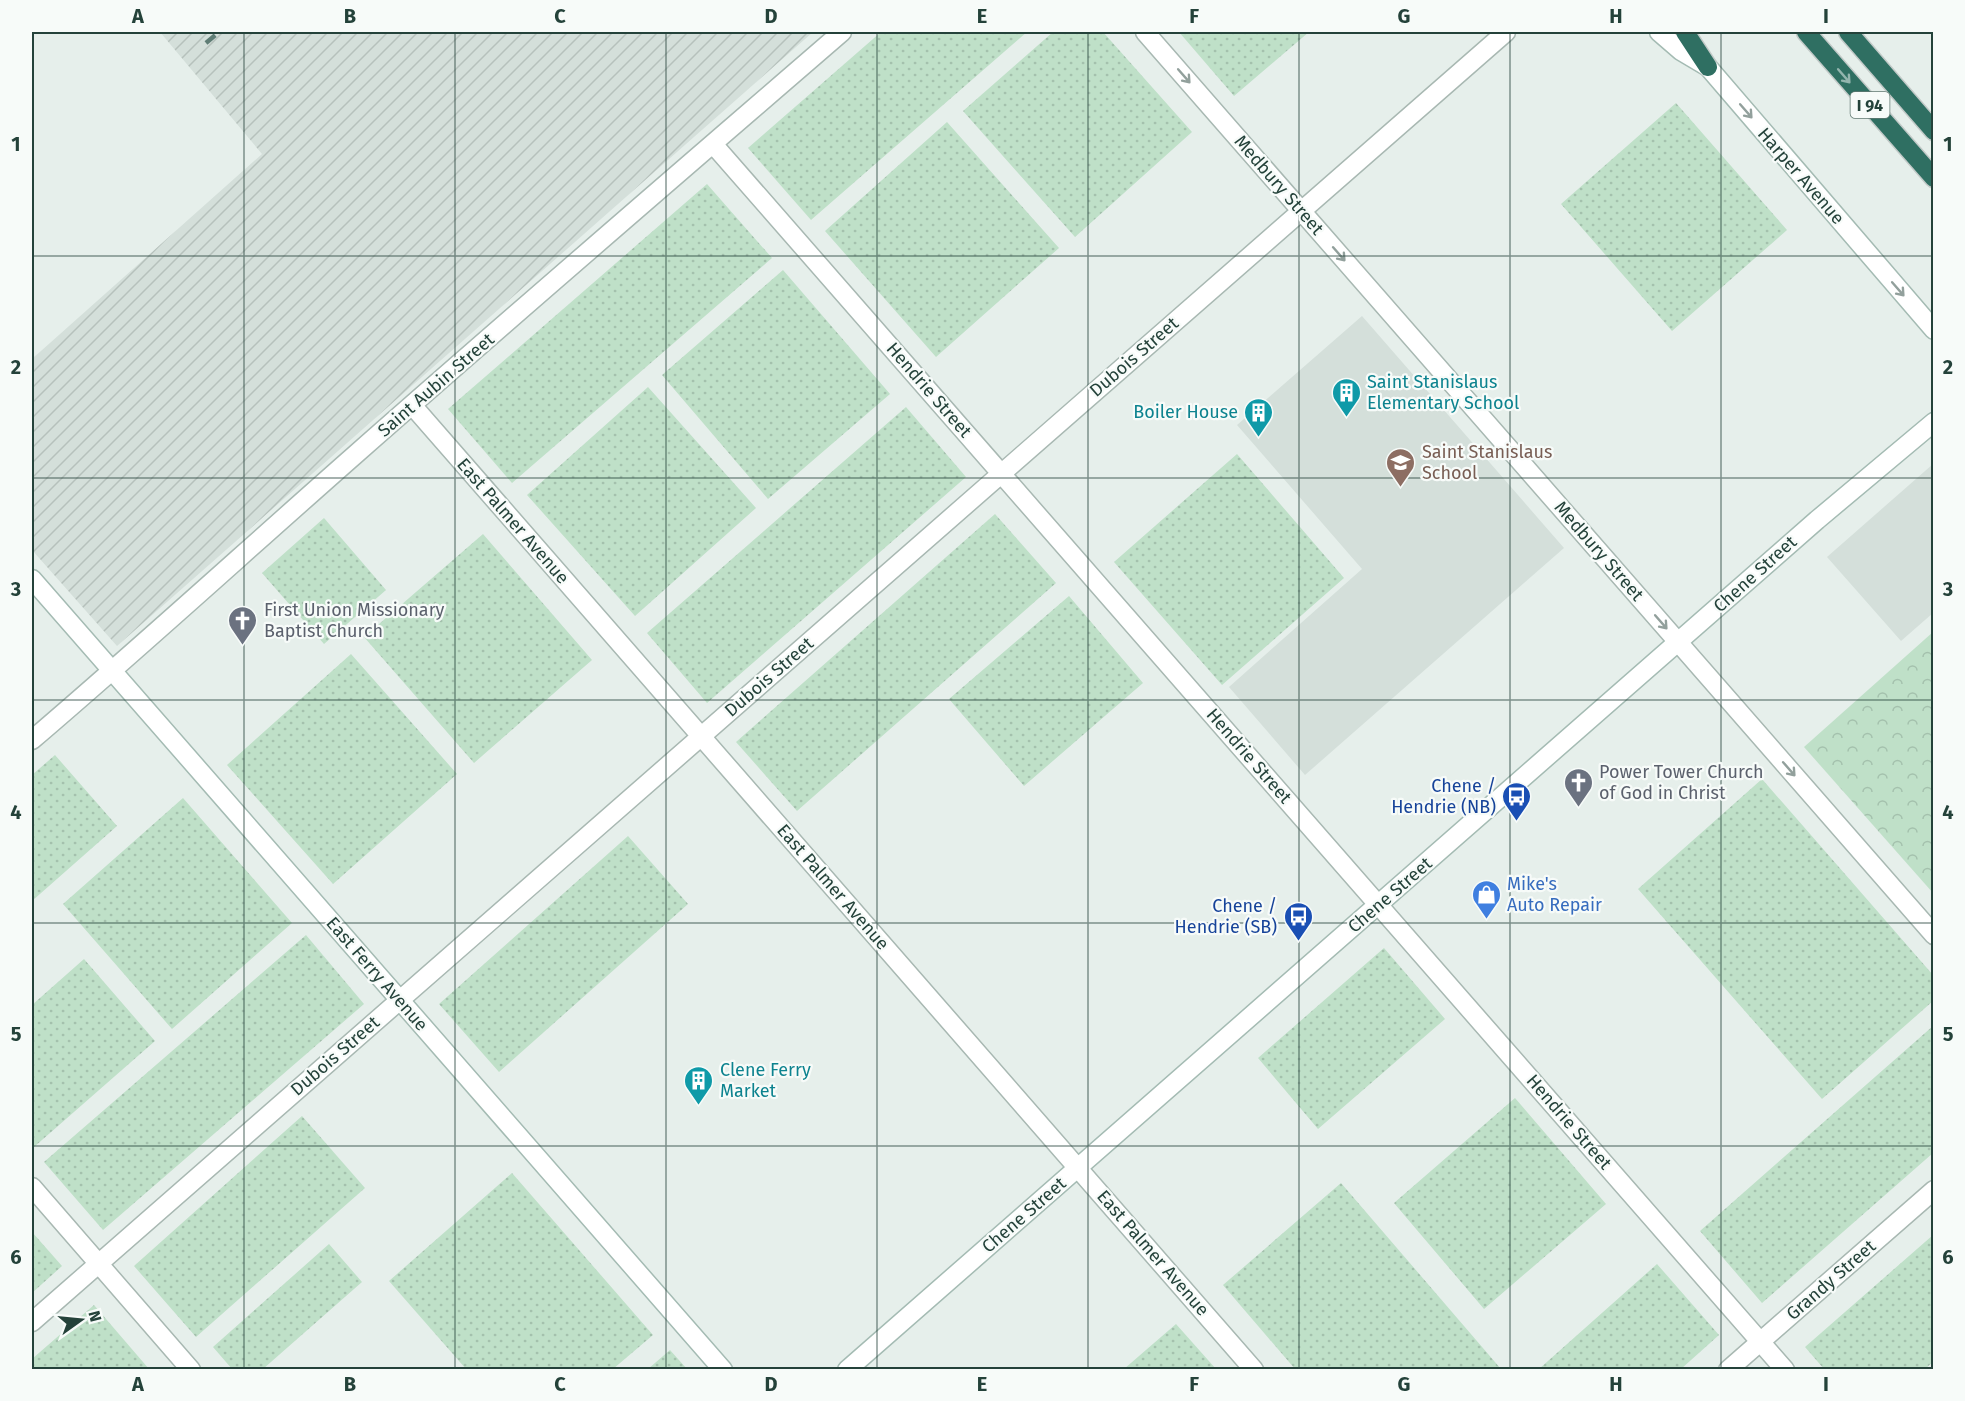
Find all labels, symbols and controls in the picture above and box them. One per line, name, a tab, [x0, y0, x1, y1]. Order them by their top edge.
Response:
text: A	[131, 4, 145, 28]
text: B	[344, 4, 356, 28]
text: C	[554, 4, 566, 28]
text: D	[764, 4, 778, 28]
text: E	[977, 4, 987, 28]
text: F	[1189, 4, 1199, 28]
text: G	[1398, 4, 1410, 28]
text: H	[1609, 4, 1623, 28]
text: I	[1823, 4, 1829, 28]
one-way arrow	[1176, 67, 1190, 83]
one-way arrow	[1838, 68, 1851, 84]
road number: I 94	[1850, 92, 1890, 118]
one-way arrow	[1739, 103, 1753, 118]
street label: Harper Avenue	[1753, 123, 1849, 229]
street label: Medbury Street	[1230, 131, 1329, 240]
text: 1	[11, 132, 21, 156]
text: 1	[1943, 132, 1953, 156]
one-way arrow	[1333, 246, 1346, 262]
one-way arrow	[1891, 281, 1905, 296]
street label: Dubois Street	[1085, 312, 1183, 402]
street label: Saint Aubin Street	[373, 328, 499, 442]
street label: Hendrie Street	[882, 338, 977, 442]
text: 2	[11, 355, 21, 379]
text: 2	[1943, 355, 1953, 379]
place label: Saint Stanislaus Elementary School	[1367, 371, 1519, 414]
building icon: Saint Stanislaus Elementary School	[1330, 376, 1362, 418]
building icon: Boiler House	[1243, 396, 1275, 438]
place label: Boiler House	[1133, 401, 1238, 423]
place label: Saint Stanislaus School	[1422, 441, 1552, 484]
school or university icon: Saint Stanislaus School	[1385, 446, 1417, 488]
street label: East Palmer Avenue	[452, 454, 574, 588]
street label: Medbury Street	[1550, 497, 1649, 606]
street label: Chene Street	[1709, 531, 1801, 617]
text: 3	[10, 577, 21, 601]
text: 3	[1942, 577, 1953, 601]
place label: First Union Missionary Baptist Church	[264, 599, 445, 642]
church icon: First Union Missionary Baptist Church	[227, 604, 259, 646]
one-way arrow	[1654, 615, 1668, 630]
street label: Dubois Street	[720, 632, 818, 722]
street label: Hendrie Street	[1202, 704, 1297, 808]
place label: Power Tower Church of God in Christ	[1599, 761, 1764, 804]
one-way arrow	[1782, 761, 1796, 776]
church icon: Power Tower Church of God in Christ	[1562, 766, 1594, 808]
place label: Chene / Hendrie (NB)	[1391, 775, 1496, 818]
bus stop icon: Chene / Hendrie (NB)	[1501, 780, 1533, 822]
text: 4	[10, 800, 22, 824]
text: 4	[1942, 800, 1954, 824]
street label: East Palmer Avenue	[772, 820, 894, 954]
street label: Chene Street	[1343, 852, 1437, 937]
place label: Mike's Auto Repair	[1507, 873, 1602, 916]
shop icon: Mike's Auto Repair	[1470, 878, 1502, 920]
place label: Chene / Hendrie (SB)	[1175, 895, 1277, 938]
bus stop icon: Chene / Hendrie (SB)	[1282, 900, 1314, 942]
street label: East Ferry Avenue	[321, 912, 433, 1036]
street label: Dubois Street	[286, 1011, 384, 1101]
text: 5	[11, 1022, 22, 1046]
text: 5	[1943, 1022, 1954, 1046]
place label: Clene Ferry Market	[720, 1059, 811, 1102]
building icon: Clene Ferry Market	[683, 1064, 715, 1106]
street label: Hendrie Street	[1522, 1070, 1617, 1174]
street label: Chene Street	[977, 1172, 1071, 1257]
street label: East Palmer Avenue	[1092, 1186, 1214, 1320]
street label: Grandy Street	[1782, 1235, 1881, 1325]
text: 6	[10, 1245, 22, 1269]
text: 6	[1942, 1245, 1954, 1269]
north arrow	[51, 1290, 111, 1350]
text: N	[84, 1309, 106, 1324]
text: A	[131, 1372, 145, 1396]
text: B	[344, 1372, 356, 1396]
text: C	[554, 1372, 566, 1396]
text: D	[764, 1372, 778, 1396]
text: E	[977, 1372, 987, 1396]
text: F	[1189, 1372, 1199, 1396]
text: G	[1398, 1372, 1410, 1396]
text: H	[1609, 1372, 1623, 1396]
text: I	[1823, 1372, 1829, 1396]

